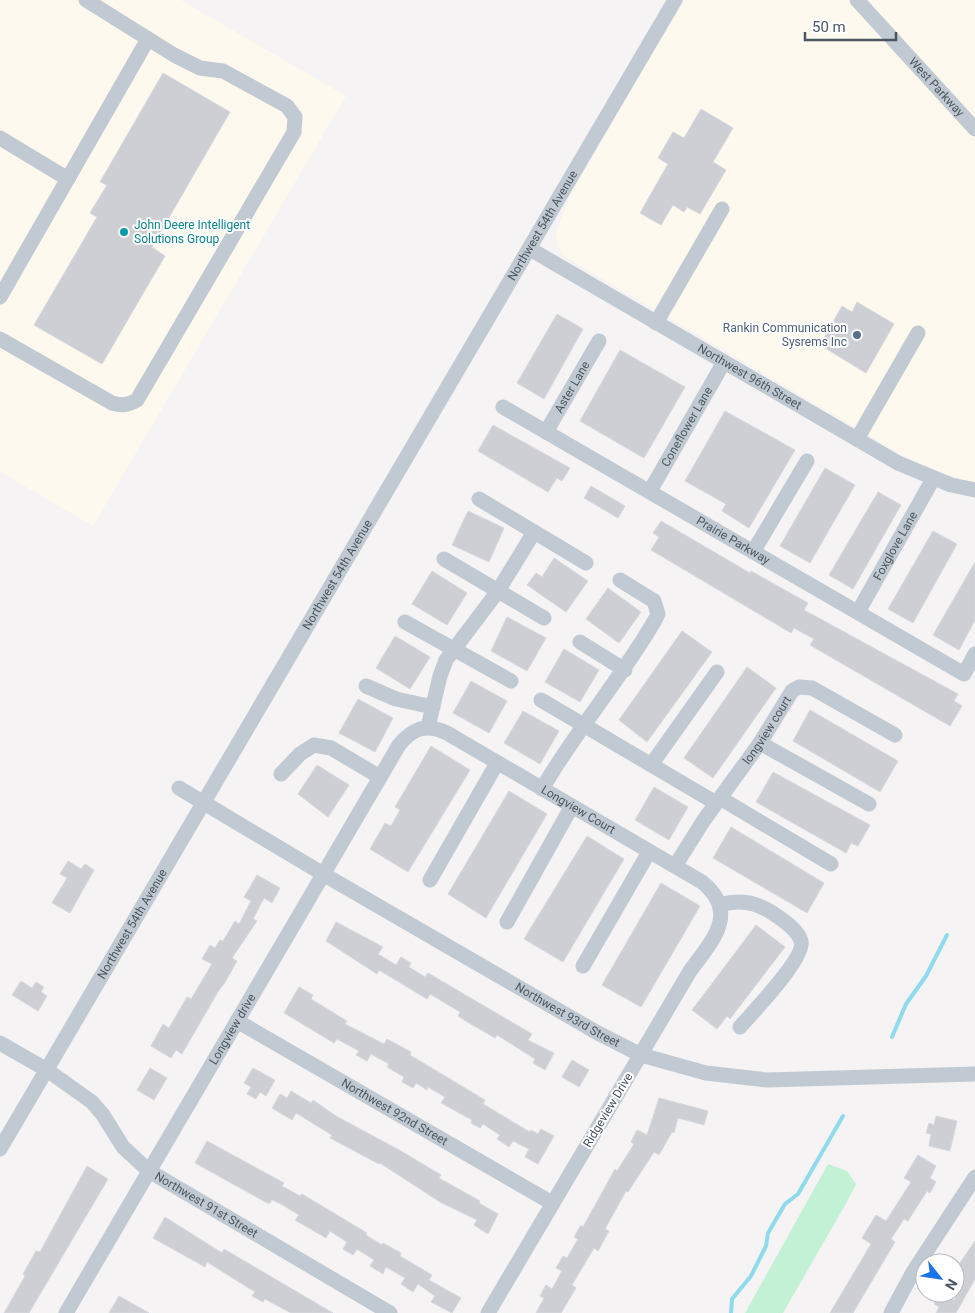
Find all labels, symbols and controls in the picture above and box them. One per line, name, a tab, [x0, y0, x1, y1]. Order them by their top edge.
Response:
scale bar	[805, 10, 896, 42]
text: 50 m	[812, 18, 846, 36]
street label: West Parkway	[906, 55, 967, 120]
street label: Northwest 54th Avenue	[505, 168, 580, 283]
place label: John Deere Intelligent Solutions Group	[134, 218, 250, 246]
marker: John Deere Intelligent Solutions Group	[118, 226, 130, 238]
place label: Rankin Communication Sysrems Inc	[723, 321, 847, 349]
marker: Rankin Communication Sysrems Inc	[851, 329, 863, 341]
street label: Northwest 96th Street	[695, 341, 804, 412]
street label: Aster Lane	[552, 359, 593, 415]
street label: Coneflower Lane	[658, 384, 715, 469]
street label: Foxglove Lane	[870, 509, 920, 583]
street label: Prairie Parkway	[694, 514, 773, 567]
street label: Northwest 54th Avenue	[300, 517, 375, 632]
street label: longview court	[740, 694, 794, 767]
street label: Longview Court	[539, 783, 618, 837]
street label: Northwest 54th Avenue	[94, 866, 170, 981]
street label: Northwest 93rd Street	[513, 980, 622, 1050]
street label: Longview drive	[206, 991, 259, 1067]
street label: Ridgeview Drive	[580, 1070, 636, 1150]
street label: Northwest 92nd Street	[339, 1076, 450, 1148]
street label: Northwest 91st Street	[152, 1169, 260, 1241]
north arrow	[915, 1253, 965, 1303]
text: N	[942, 1276, 961, 1293]

